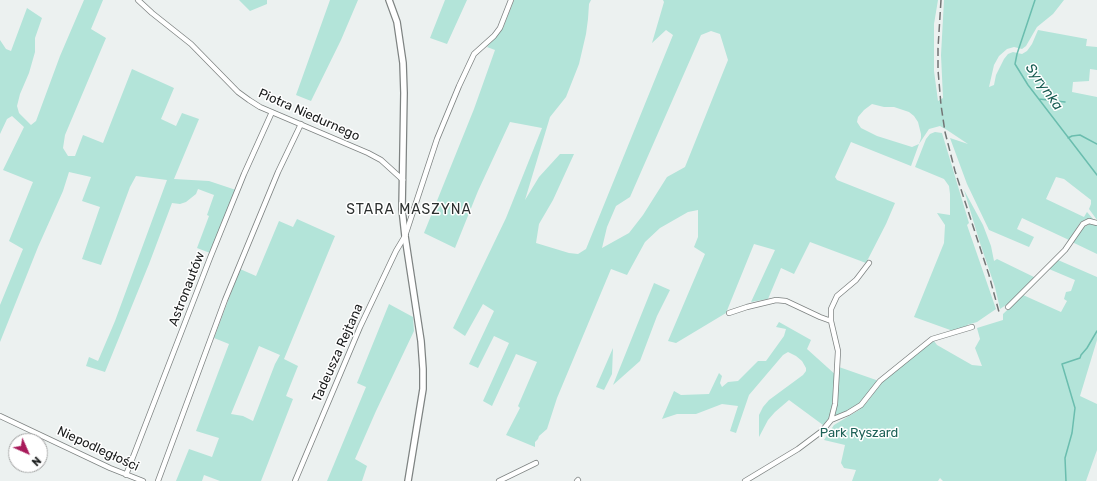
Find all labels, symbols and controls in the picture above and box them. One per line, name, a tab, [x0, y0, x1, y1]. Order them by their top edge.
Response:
water label: Syrynka	[1022, 60, 1066, 114]
street label: Piotra Niedurnego	[256, 86, 362, 144]
district label: STARA MASZYNA	[346, 202, 472, 218]
street label: Astronautów	[166, 250, 208, 328]
street label: Tadeusza Rejtana	[309, 301, 367, 405]
street label: Niepodległości	[55, 423, 141, 475]
park label: Park Ryszard	[820, 425, 898, 441]
north arrow	[8, 433, 48, 473]
text: N	[29, 454, 44, 469]

